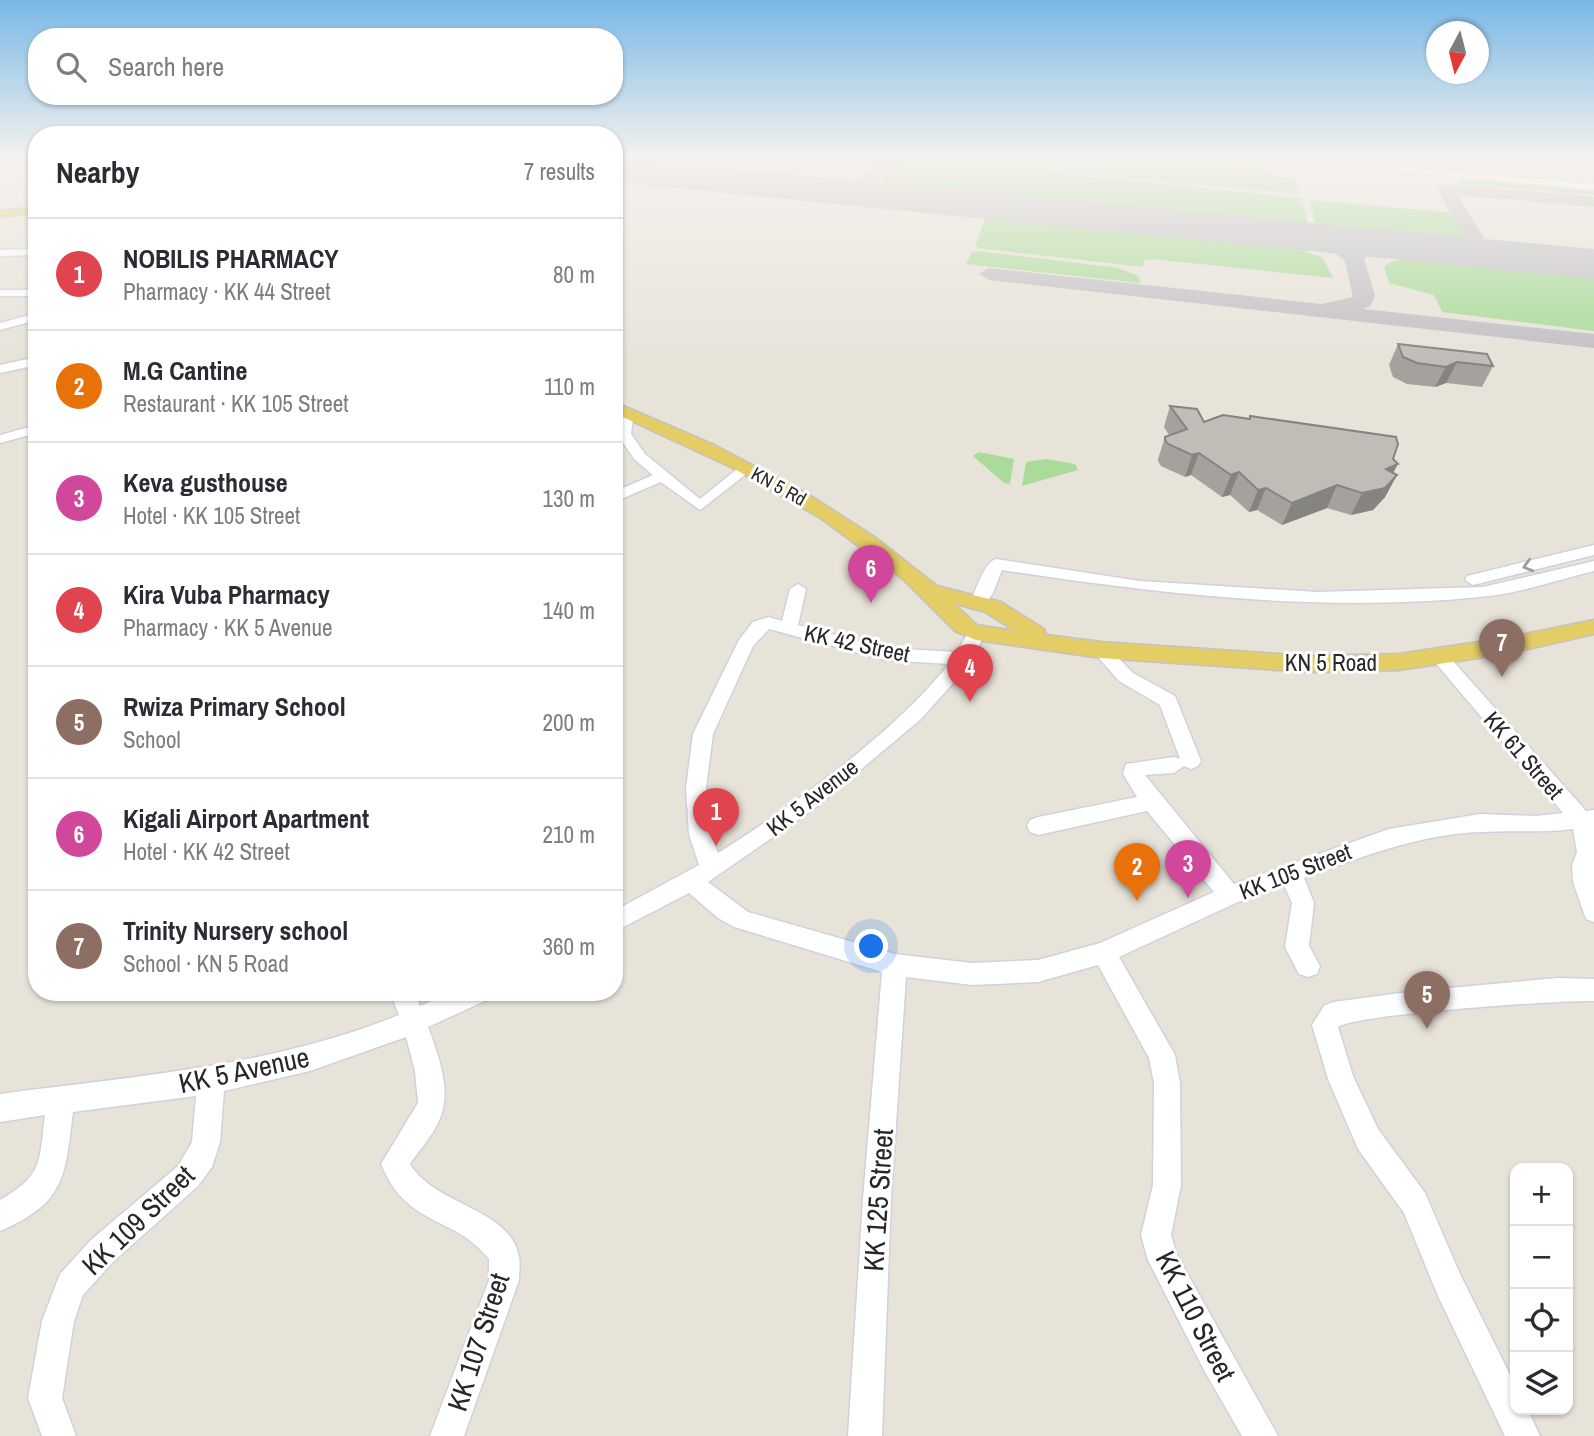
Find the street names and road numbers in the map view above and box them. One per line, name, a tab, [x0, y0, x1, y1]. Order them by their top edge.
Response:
street label: KN 5 Rd	[747, 460, 811, 512]
street label: KK 42 Street	[801, 617, 913, 669]
street label: KN 5 Road	[1285, 647, 1377, 678]
street label: KK 61 Street	[1477, 704, 1571, 806]
street label: KK 5 Avenue	[760, 751, 864, 843]
street label: KK 105 Street	[1235, 835, 1355, 907]
street label: KK 5 Avenue	[175, 1038, 313, 1102]
street label: KK 125 Street	[854, 1127, 902, 1273]
street label: KK 109 Street	[73, 1157, 203, 1283]
street label: KK 110 Street	[1147, 1244, 1245, 1388]
street label: KK 107 Street	[438, 1268, 518, 1416]

